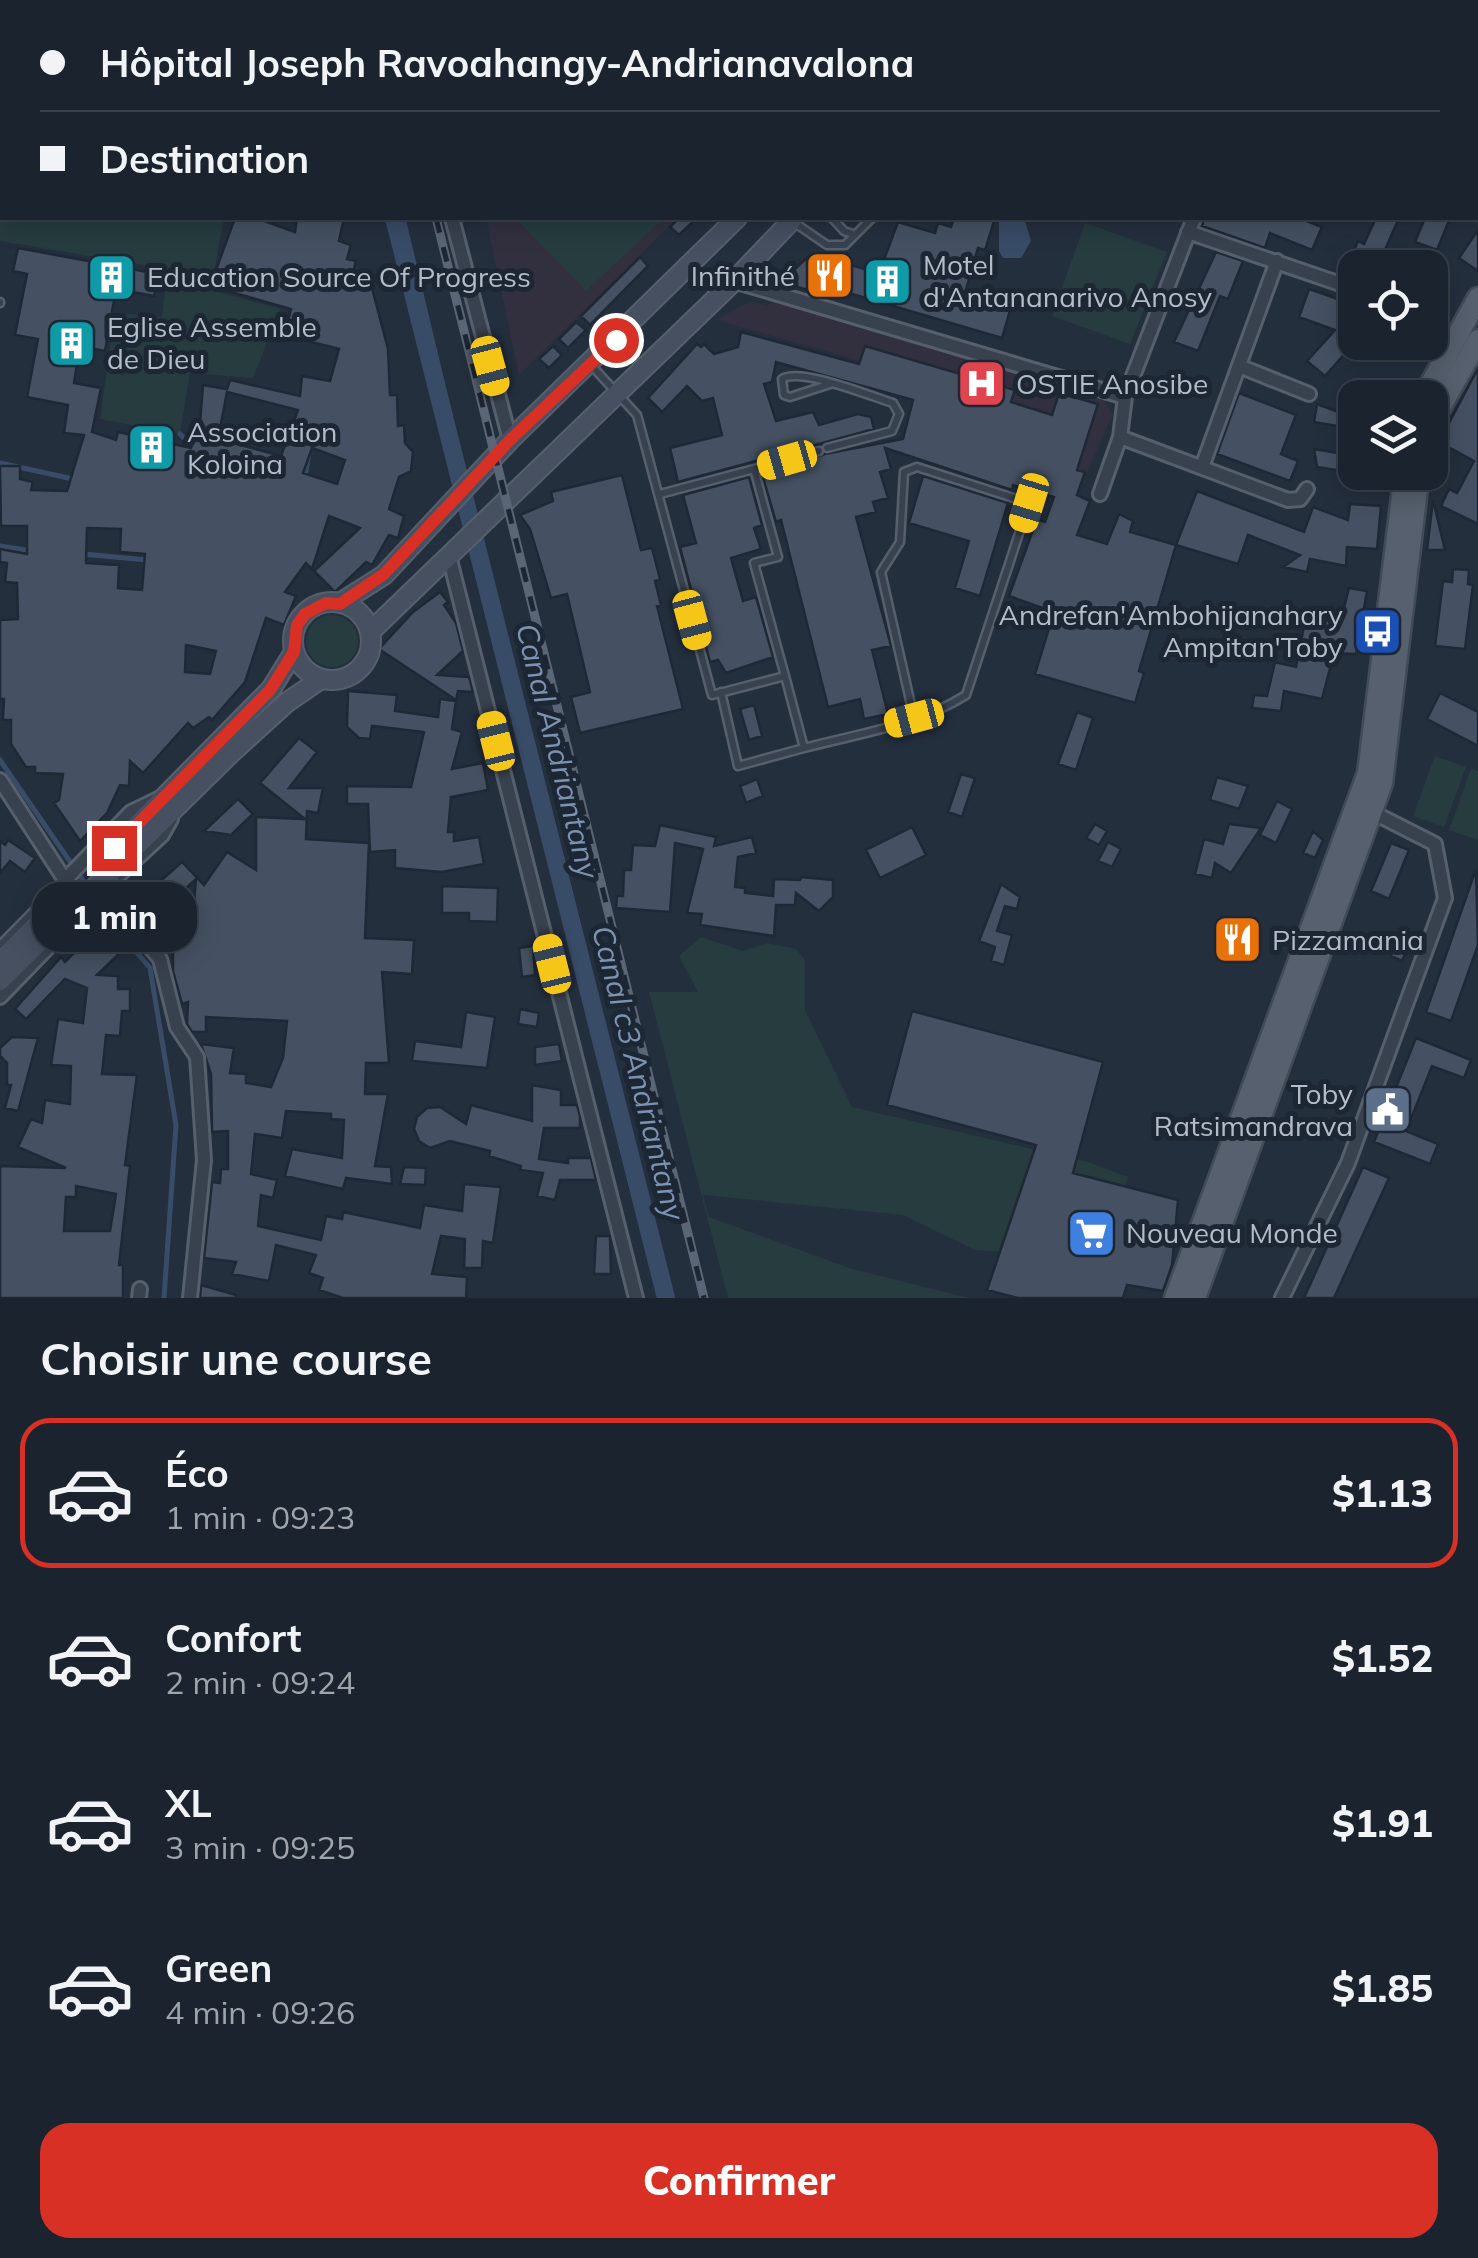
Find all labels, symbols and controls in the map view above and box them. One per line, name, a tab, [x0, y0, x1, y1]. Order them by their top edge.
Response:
text: Hôpital Joseph Ravoahangy-Andrianavalona	[100, 39, 914, 87]
text: Destination	[100, 135, 309, 183]
place label: Motel d'Antananarivo Anosy	[923, 247, 1212, 314]
restaurant icon: Infinithé	[804, 250, 856, 302]
map controls	[1338, 250, 1448, 490]
button: locate	[1338, 250, 1448, 360]
building icon: Education Source Of Progress	[86, 251, 138, 303]
building icon: Motel d'Antananarivo Anosy	[862, 255, 914, 307]
place label: Infinithé	[691, 258, 795, 293]
place label: Education Source Of Progress	[147, 259, 531, 294]
place label: Eglise Assemble de Dieu	[107, 309, 317, 376]
building icon: Eglise Assemble de Dieu	[46, 317, 98, 369]
route start	[594, 318, 639, 363]
car	[468, 333, 512, 399]
hospital icon: OSTIE Anosibe	[955, 358, 1007, 410]
place label: OSTIE Anosibe	[1016, 366, 1208, 401]
button: layers	[1338, 380, 1448, 490]
place label: Association Koloina	[187, 414, 337, 481]
building icon: Association Koloina	[126, 422, 178, 474]
car	[754, 437, 820, 483]
car	[1006, 470, 1052, 536]
car	[670, 587, 714, 653]
place label: Andrefan'Ambohijanahary Ampitan'Toby	[999, 597, 1343, 664]
bus stop icon: Andrefan'Ambohijanahary Ampitan'Toby	[1352, 605, 1404, 657]
water label: Canal Andriantany	[508, 619, 608, 883]
car	[881, 696, 947, 740]
car	[474, 708, 518, 774]
route end	[92, 826, 137, 871]
callout: 1 min	[32, 883, 196, 953]
text: 1 min	[72, 897, 157, 937]
restaurant icon: Pizzamania	[1211, 914, 1263, 966]
water label: Canal c3 Andriantany	[584, 921, 694, 1225]
place label: Pizzamania	[1272, 922, 1424, 957]
car	[530, 931, 574, 997]
place label: Toby Ratsimandrava	[1154, 1076, 1353, 1143]
public building icon: Toby Ratsimandrava	[1362, 1084, 1414, 1136]
supermarket icon: Nouveau Monde	[1065, 1207, 1117, 1259]
place label: Nouveau Monde	[1126, 1215, 1338, 1250]
text: Choisir une course	[40, 1330, 432, 1386]
icon: car	[45, 1448, 135, 1538]
text: Éco	[165, 1449, 229, 1497]
text: $1.13	[1332, 1469, 1433, 1517]
text: 1 min · 09:23	[165, 1497, 355, 1537]
icon: car	[45, 1613, 135, 1703]
text: Confort	[165, 1614, 302, 1662]
text: $1.52	[1332, 1634, 1433, 1682]
text: 2 min · 09:24	[165, 1662, 355, 1702]
icon: car	[45, 1778, 135, 1868]
text: XL	[165, 1779, 212, 1827]
text: $1.91	[1332, 1799, 1433, 1847]
text: 3 min · 09:25	[165, 1827, 355, 1867]
icon: car	[45, 1943, 135, 2033]
text: Green	[165, 1944, 272, 1992]
text: $1.85	[1332, 1964, 1433, 2012]
text: 4 min · 09:26	[165, 1992, 355, 2032]
button: Confirmer	[40, 2123, 1438, 2238]

